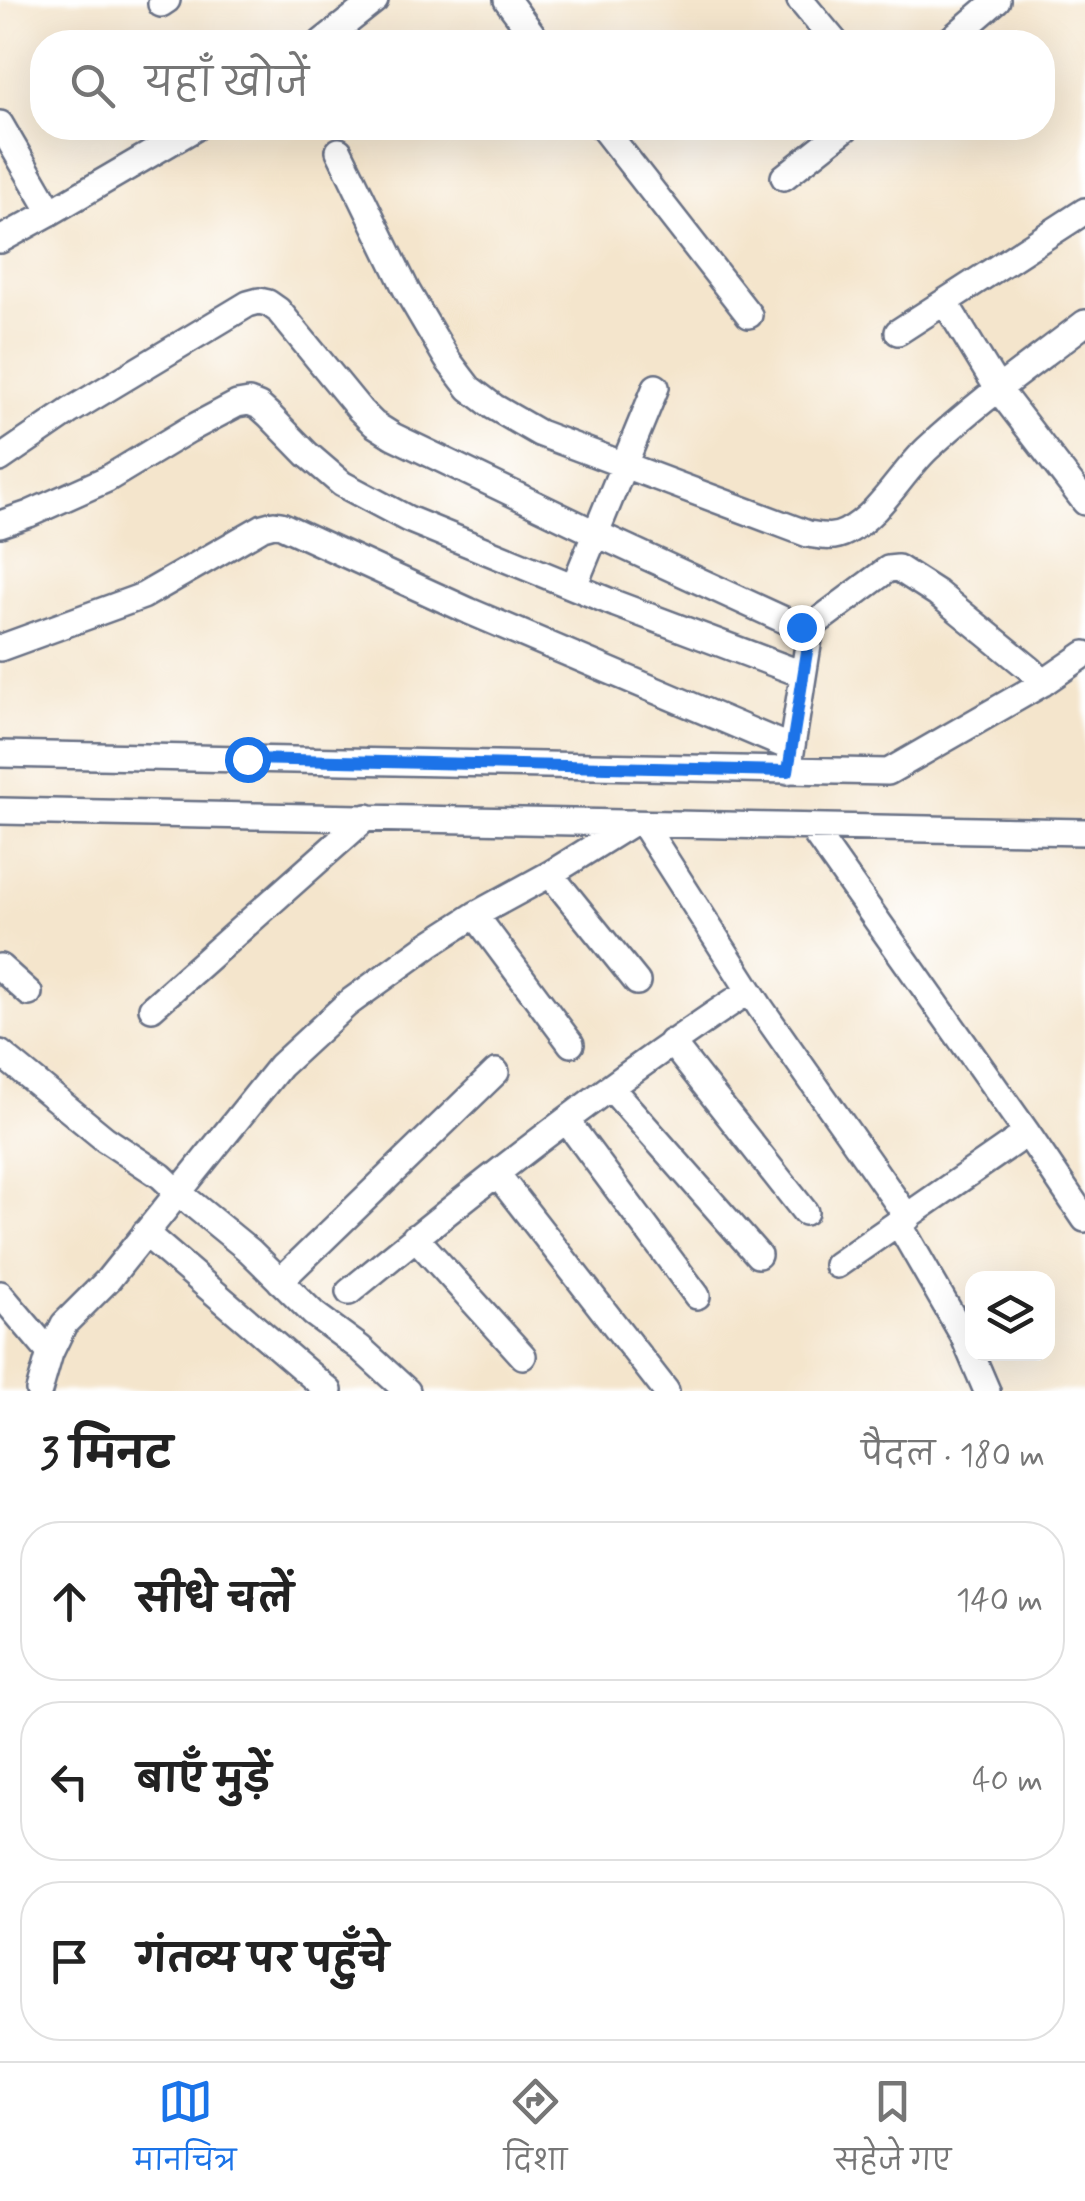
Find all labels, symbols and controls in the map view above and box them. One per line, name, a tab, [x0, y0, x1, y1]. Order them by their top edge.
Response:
search box	[30, 30, 1055, 140]
icon: search	[65, 58, 120, 113]
text: यहाँ खोजें	[145, 60, 309, 109]
route end	[779, 605, 825, 651]
route start	[225, 737, 271, 783]
map controls	[965, 1271, 1055, 1361]
button: layers	[965, 1271, 1055, 1361]
text: 3 मिनट	[40, 1428, 172, 1483]
text: पैदल · 180 m	[861, 1435, 1045, 1477]
icon: ahead	[42, 1574, 97, 1629]
text: सीधे चलें	[137, 1576, 293, 1625]
text: 140 m	[956, 1580, 1043, 1622]
icon: left	[42, 1754, 97, 1809]
text: बाएँ मुड़ें	[137, 1756, 271, 1805]
text: 40 m	[972, 1760, 1043, 1802]
icon: arrive	[42, 1934, 97, 1989]
text: गंतव्य पर पहुँचे	[137, 1936, 389, 1985]
tab: मानचित्र	[134, 2074, 236, 2191]
tab: दिशा	[504, 2074, 567, 2191]
tab: सहेजे गए	[835, 2074, 951, 2191]

